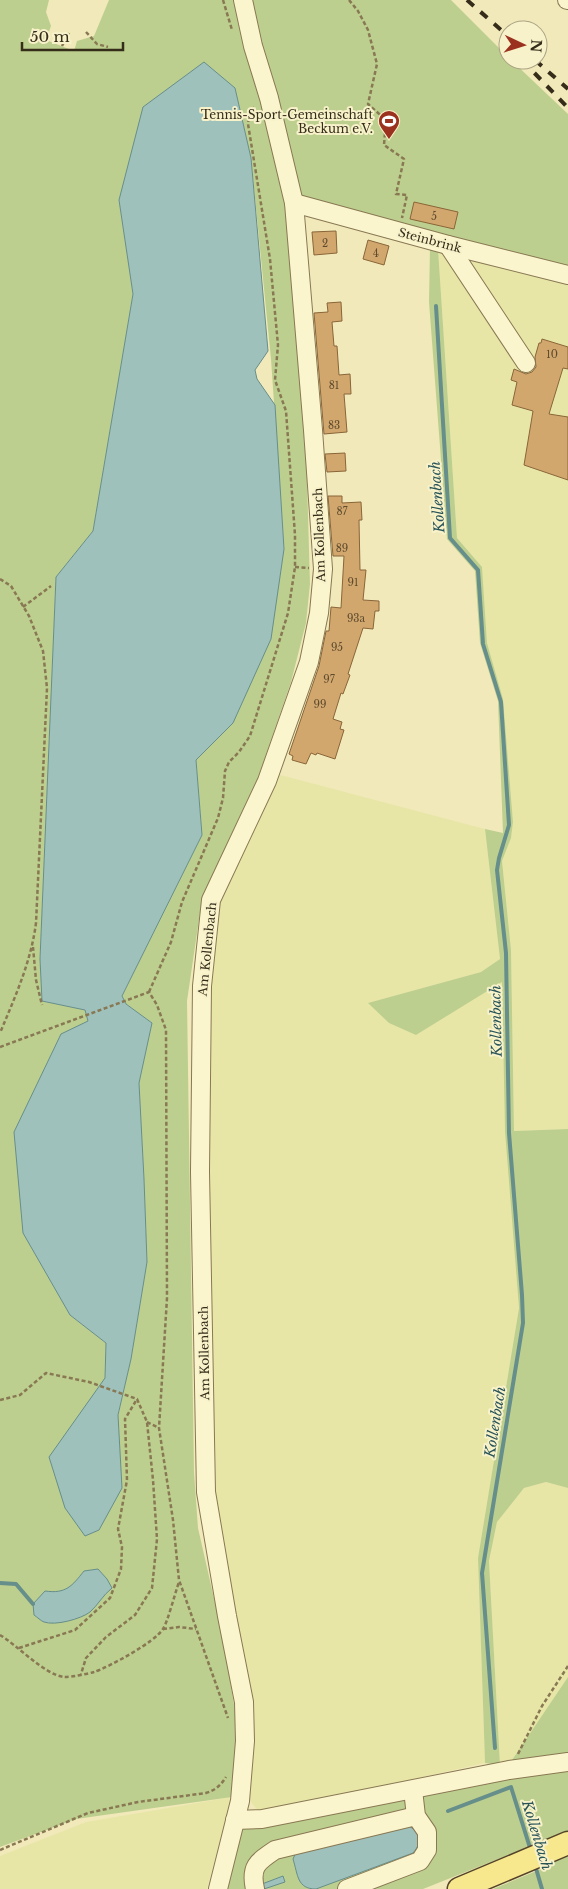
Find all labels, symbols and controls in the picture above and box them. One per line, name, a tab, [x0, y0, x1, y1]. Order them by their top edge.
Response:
scale bar	[22, 20, 124, 52]
north arrow	[498, 20, 548, 70]
text: 50 m	[30, 27, 70, 46]
text: N	[527, 39, 545, 53]
place label: Tennis-Sport-Gemeinschaft Beckum e.V.	[201, 107, 373, 136]
sports icon: Tennis-Sport-Gemeinschaft Beckum e.V.	[377, 109, 401, 140]
house number: 5	[431, 210, 437, 223]
street label: Steinbrink	[397, 224, 464, 256]
house number: 2	[322, 237, 328, 250]
house number: 4	[373, 247, 379, 260]
house number: 10	[546, 348, 558, 361]
house number: 81	[329, 379, 339, 392]
house number: 83	[328, 419, 340, 432]
water label: Kollenbach	[426, 461, 449, 534]
street label: Am Kollenbach	[310, 487, 328, 584]
house number: 87	[336, 505, 349, 518]
house number: 89	[336, 542, 348, 555]
house number: 91	[348, 576, 358, 589]
house number: 93a	[347, 612, 366, 625]
house number: 95	[331, 641, 343, 654]
house number: 97	[323, 673, 336, 686]
house number: 99	[314, 698, 326, 711]
street label: Am Kollenbach	[194, 901, 219, 998]
water label: Kollenbach	[486, 985, 506, 1058]
street label: Am Kollenbach	[196, 1306, 212, 1401]
water label: Kollenbach	[480, 1385, 510, 1460]
water label: Kollenbach	[518, 1797, 556, 1872]

